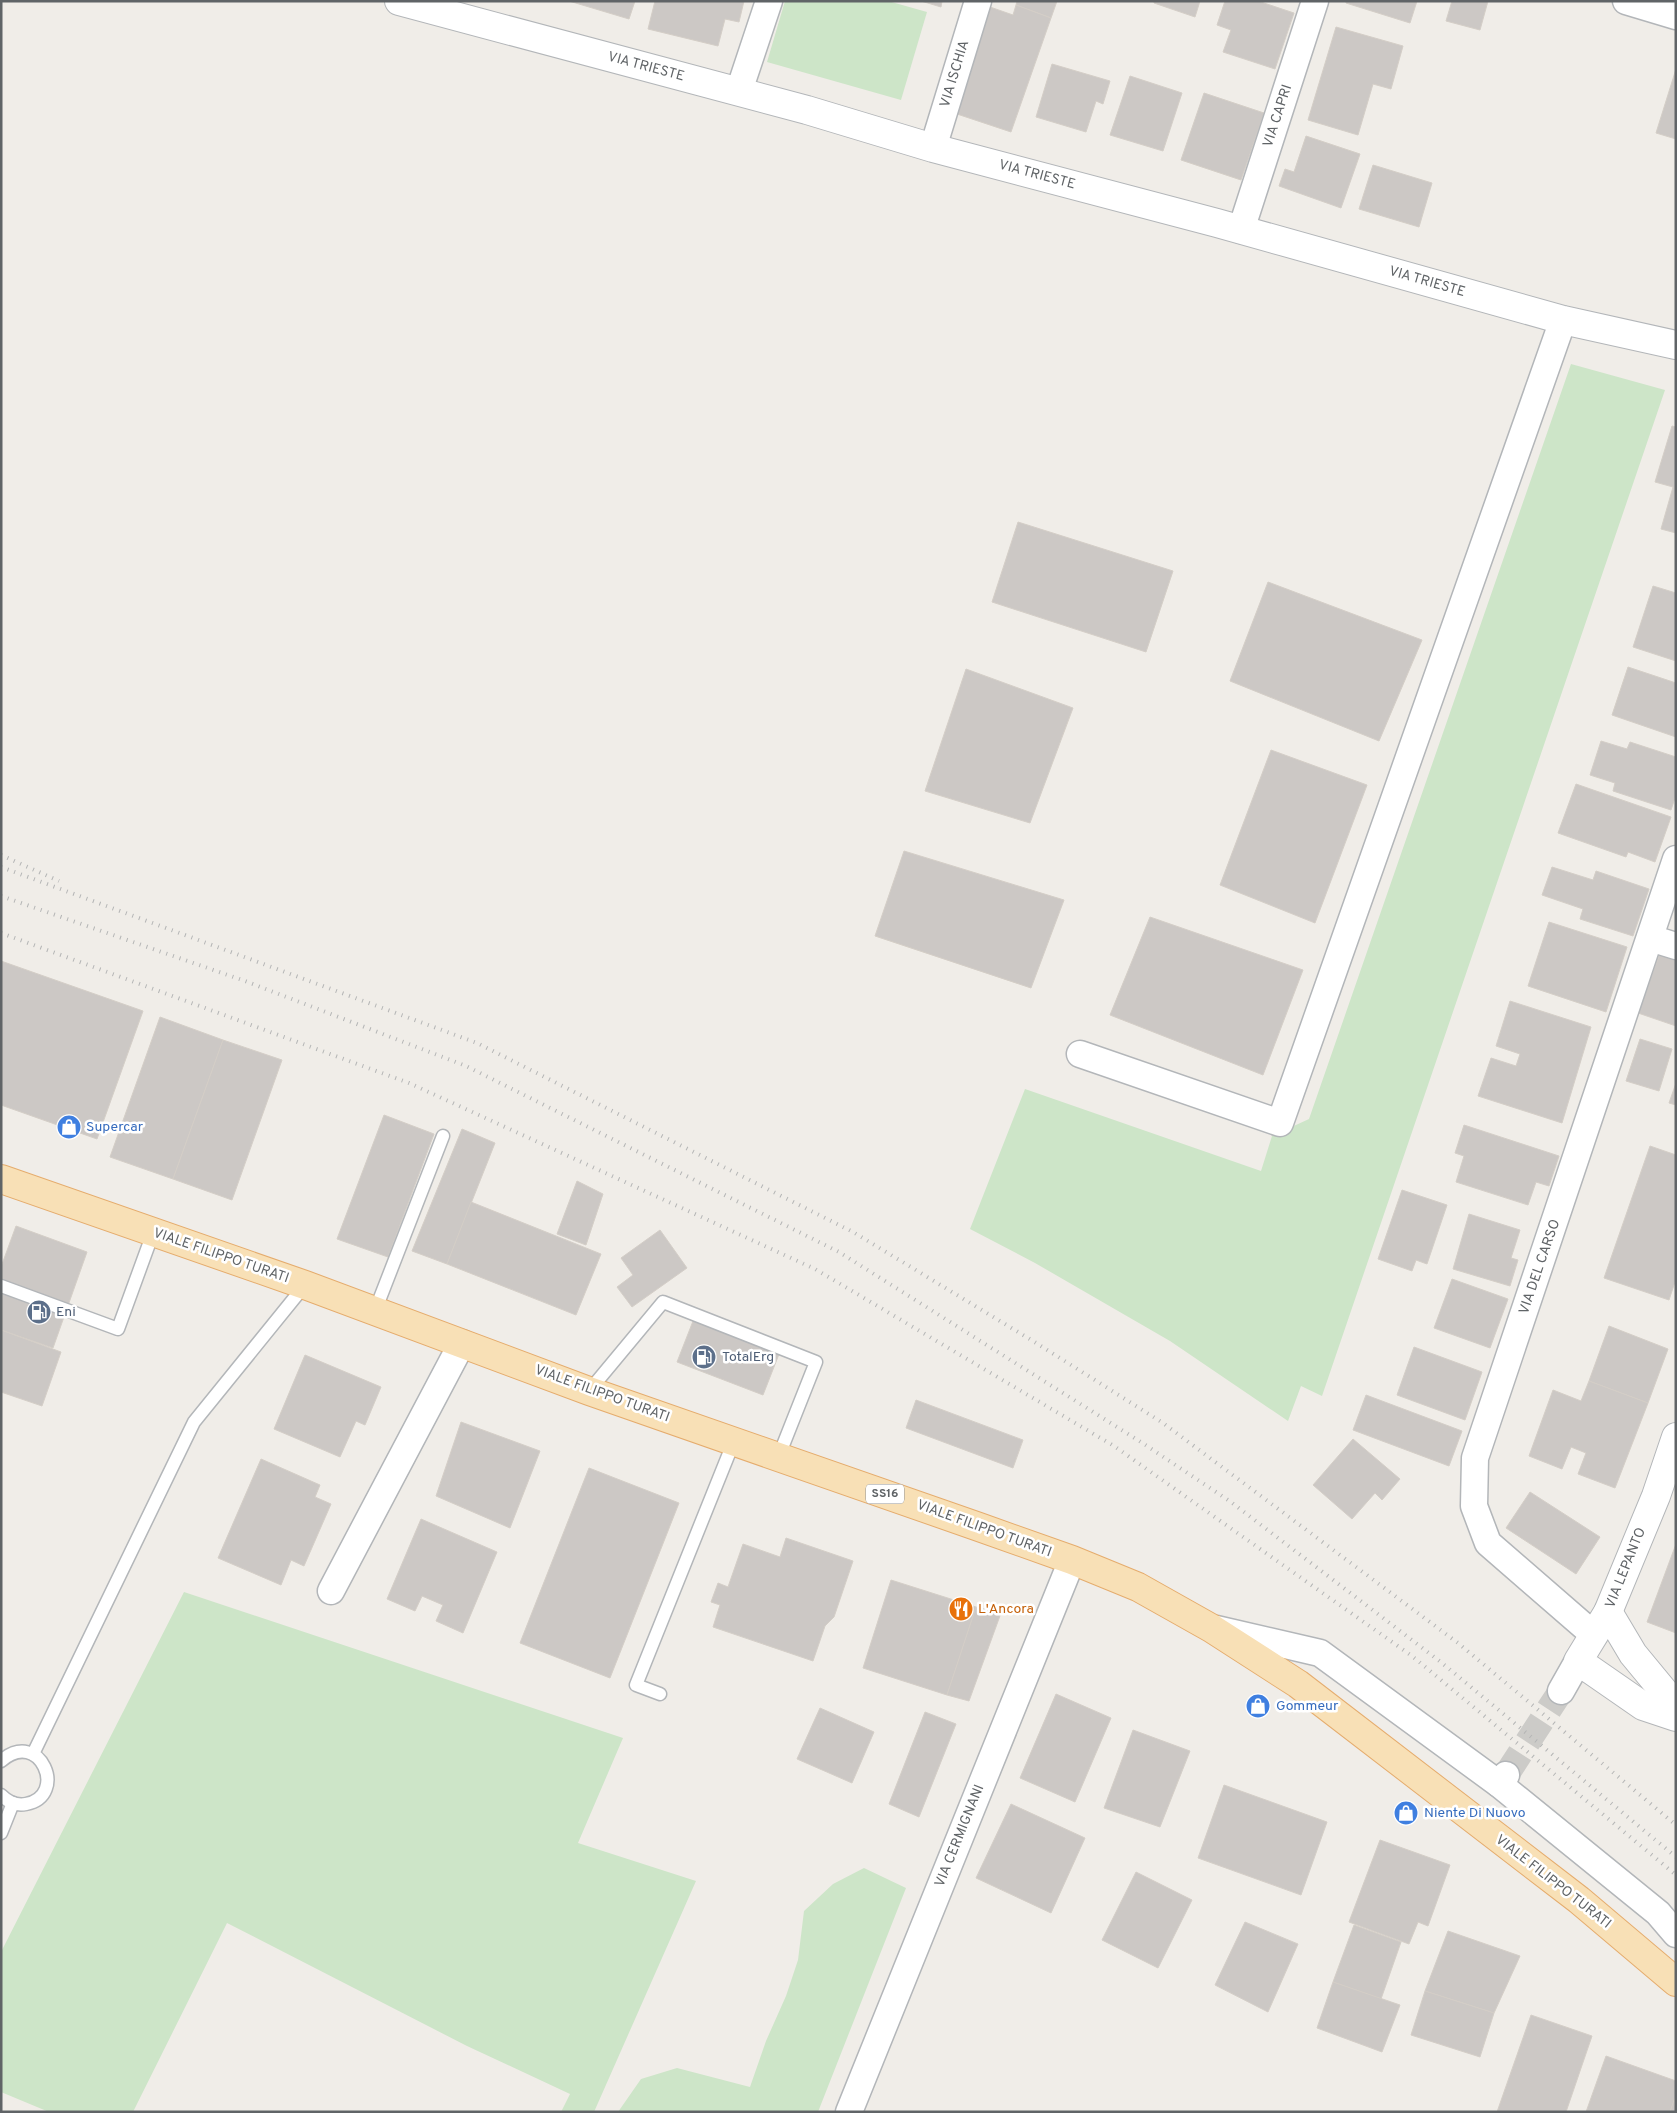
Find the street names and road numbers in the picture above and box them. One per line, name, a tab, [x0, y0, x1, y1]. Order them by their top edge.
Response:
street label: VIA ISCHIA	[937, 38, 973, 110]
street label: VIA TRIESTE	[606, 49, 686, 85]
street label: VIA CAPRI	[1260, 82, 1296, 150]
street label: VIA TRIESTE	[997, 157, 1077, 193]
street label: VIA TRIESTE	[1387, 263, 1467, 301]
street label: VIA DEL CARSO	[1516, 1217, 1564, 1317]
street label: VIALE FILIPPO TURATI	[151, 1225, 291, 1287]
street label: VIALE FILIPPO TURATI	[532, 1362, 672, 1426]
road number: SS16	[866, 1485, 904, 1504]
street label: VIALE FILIPPO TURATI	[914, 1497, 1054, 1561]
street label: VIA LEPANTO	[1602, 1525, 1650, 1611]
street label: VIA CERMIGNANI	[932, 1782, 988, 1890]
street label: VIALE FILIPPO TURATI	[1492, 1831, 1614, 1933]

